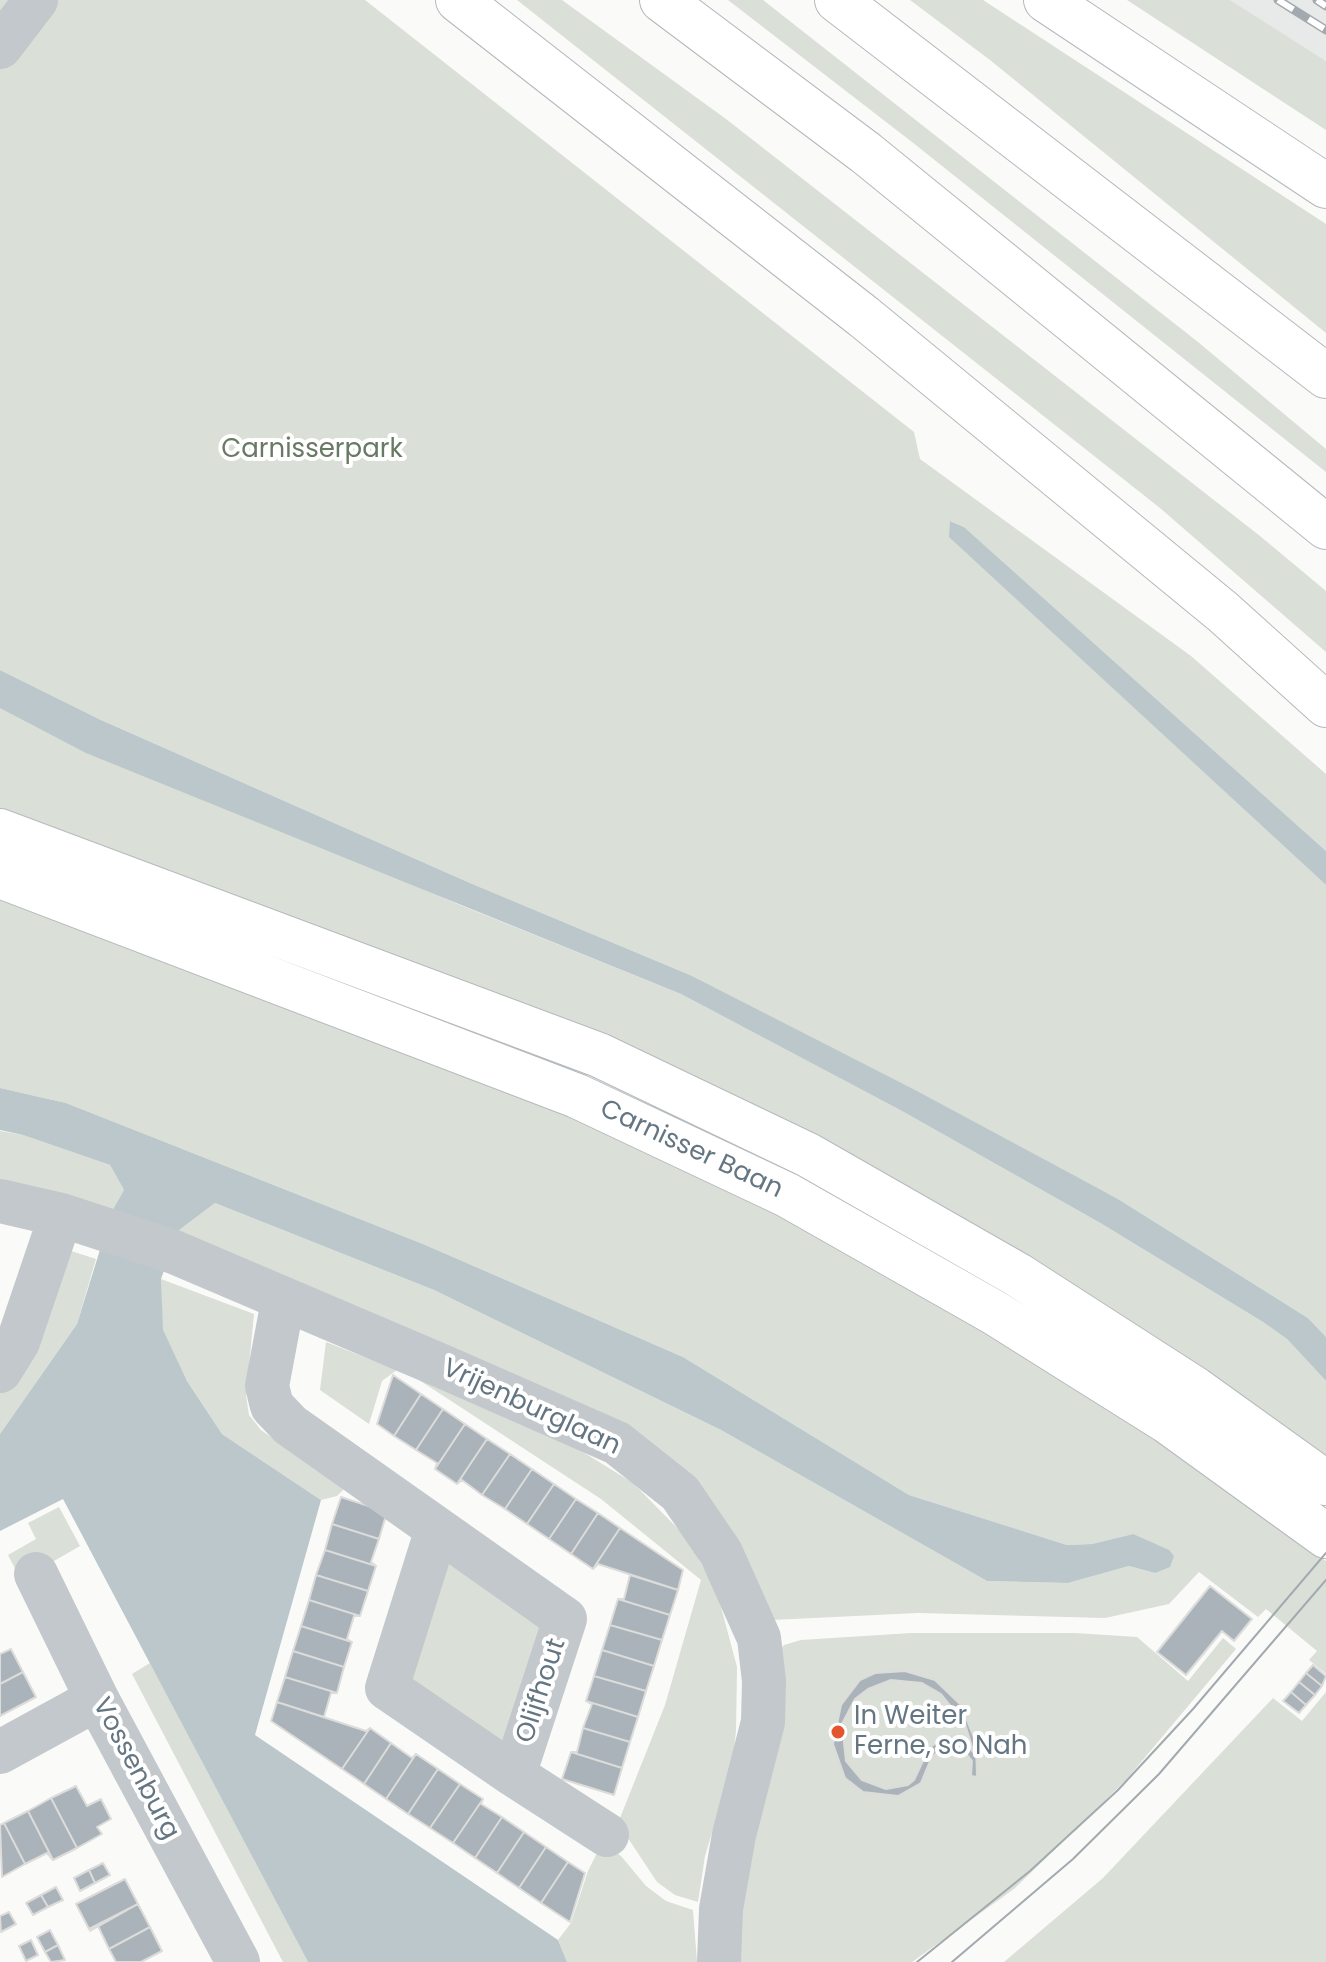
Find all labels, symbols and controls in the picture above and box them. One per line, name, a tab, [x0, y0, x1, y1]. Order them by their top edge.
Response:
park label: Carnisserpark	[221, 434, 403, 466]
street label: Carnisser Baan	[595, 1094, 787, 1206]
street label: Vrijenburglaan	[437, 1353, 625, 1463]
street label: Olijfhout	[511, 1635, 573, 1747]
street label: Vossenburg	[85, 1693, 185, 1845]
place label: In Weiter Ferne, so Nah	[854, 1701, 1027, 1762]
marker: In Weiter Ferne, so Nah	[829, 1723, 847, 1741]

